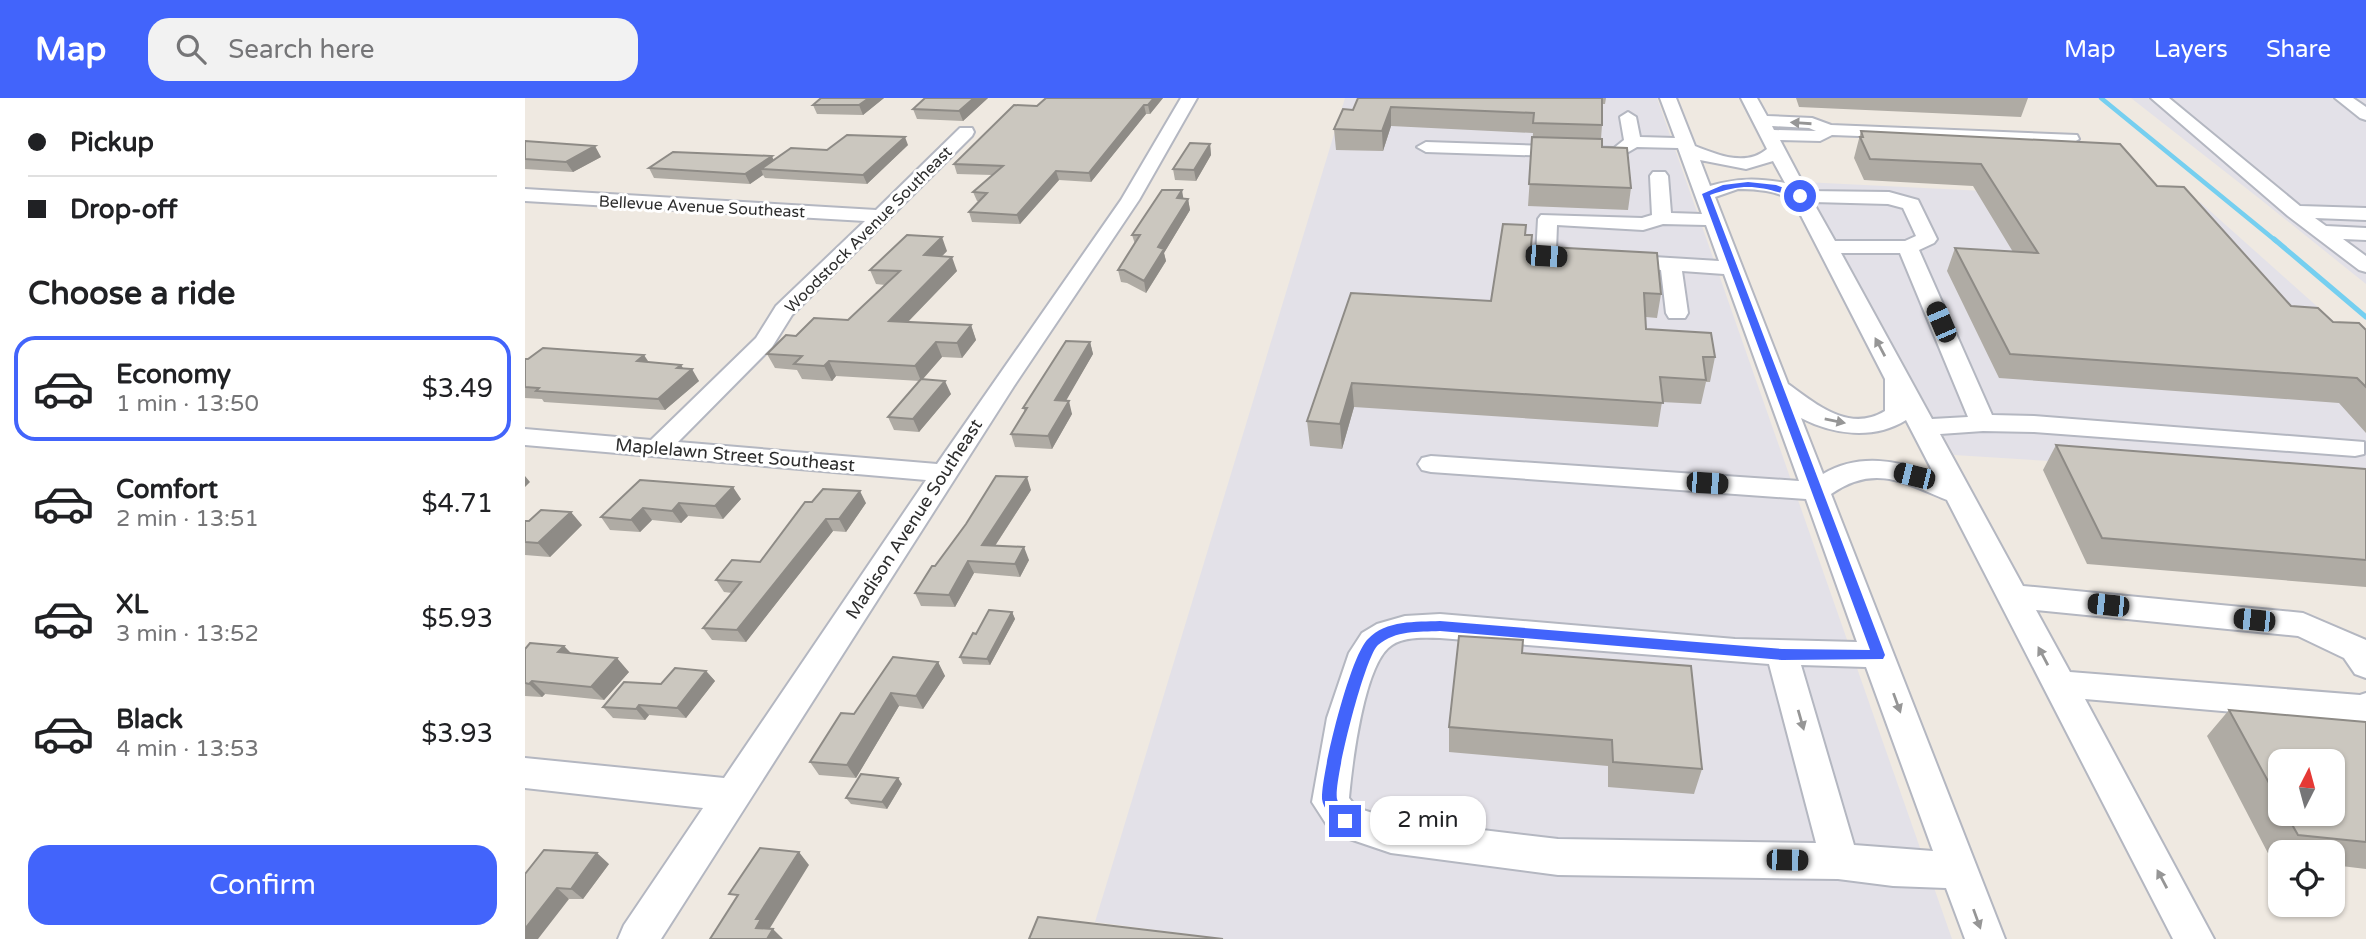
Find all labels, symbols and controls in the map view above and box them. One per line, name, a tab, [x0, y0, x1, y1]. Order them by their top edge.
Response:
search box	[148, 18, 638, 81]
text: Map	[35, 30, 106, 69]
icon: search	[172, 30, 210, 68]
text: Search here	[228, 34, 374, 65]
text: Map	[2064, 35, 2116, 64]
text: Layers	[2154, 35, 2228, 64]
text: Share	[2266, 35, 2331, 64]
one-way arrow	[1790, 117, 1812, 128]
text: Pickup	[70, 127, 154, 158]
street label: Woodstock Avenue Southeast	[781, 142, 956, 317]
route start	[1784, 180, 1816, 212]
street label: Bellevue Avenue Southeast	[598, 192, 806, 222]
text: Drop-off	[70, 194, 177, 225]
car	[1525, 244, 1568, 268]
text: Choose a ride	[28, 275, 235, 313]
car	[1924, 299, 1959, 345]
one-way arrow	[1874, 337, 1886, 357]
icon: car	[32, 357, 95, 420]
text: Economy	[116, 359, 231, 390]
text: $3.49	[422, 373, 493, 404]
text: 1 min · 13:50	[116, 390, 259, 418]
street label: Madison Avenue Southeast	[841, 415, 987, 623]
one-way arrow	[1824, 416, 1846, 427]
street label: Maplelawn Street Southeast	[614, 434, 856, 476]
car	[1892, 461, 1937, 491]
car	[1686, 471, 1729, 495]
icon: car	[32, 472, 95, 535]
text: Comfort	[116, 474, 218, 505]
text: $4.71	[421, 488, 493, 519]
text: 2 min · 13:51	[116, 505, 259, 533]
icon: car	[32, 587, 95, 650]
text: XL	[116, 589, 148, 620]
car	[2087, 592, 2130, 618]
text: $5.93	[421, 603, 493, 634]
car	[2233, 607, 2276, 633]
text: 3 min · 13:52	[116, 620, 259, 648]
one-way arrow	[2037, 647, 2049, 666]
one-way arrow	[1891, 693, 1902, 714]
icon: car	[32, 702, 95, 765]
text: Black	[116, 704, 183, 735]
one-way arrow	[1797, 710, 1807, 731]
text: $3.93	[421, 718, 493, 749]
text: 4 min · 13:53	[116, 735, 259, 763]
north arrow	[2268, 749, 2345, 826]
map controls	[2268, 749, 2345, 917]
callout: 2 min	[1369, 796, 1485, 846]
route end	[1329, 805, 1361, 837]
text: 2 min	[1397, 806, 1459, 834]
button: locate	[2268, 840, 2345, 917]
button: Confirm	[28, 845, 497, 925]
car	[1766, 849, 1809, 871]
one-way arrow	[2156, 869, 2168, 889]
one-way arrow	[1972, 908, 1983, 929]

